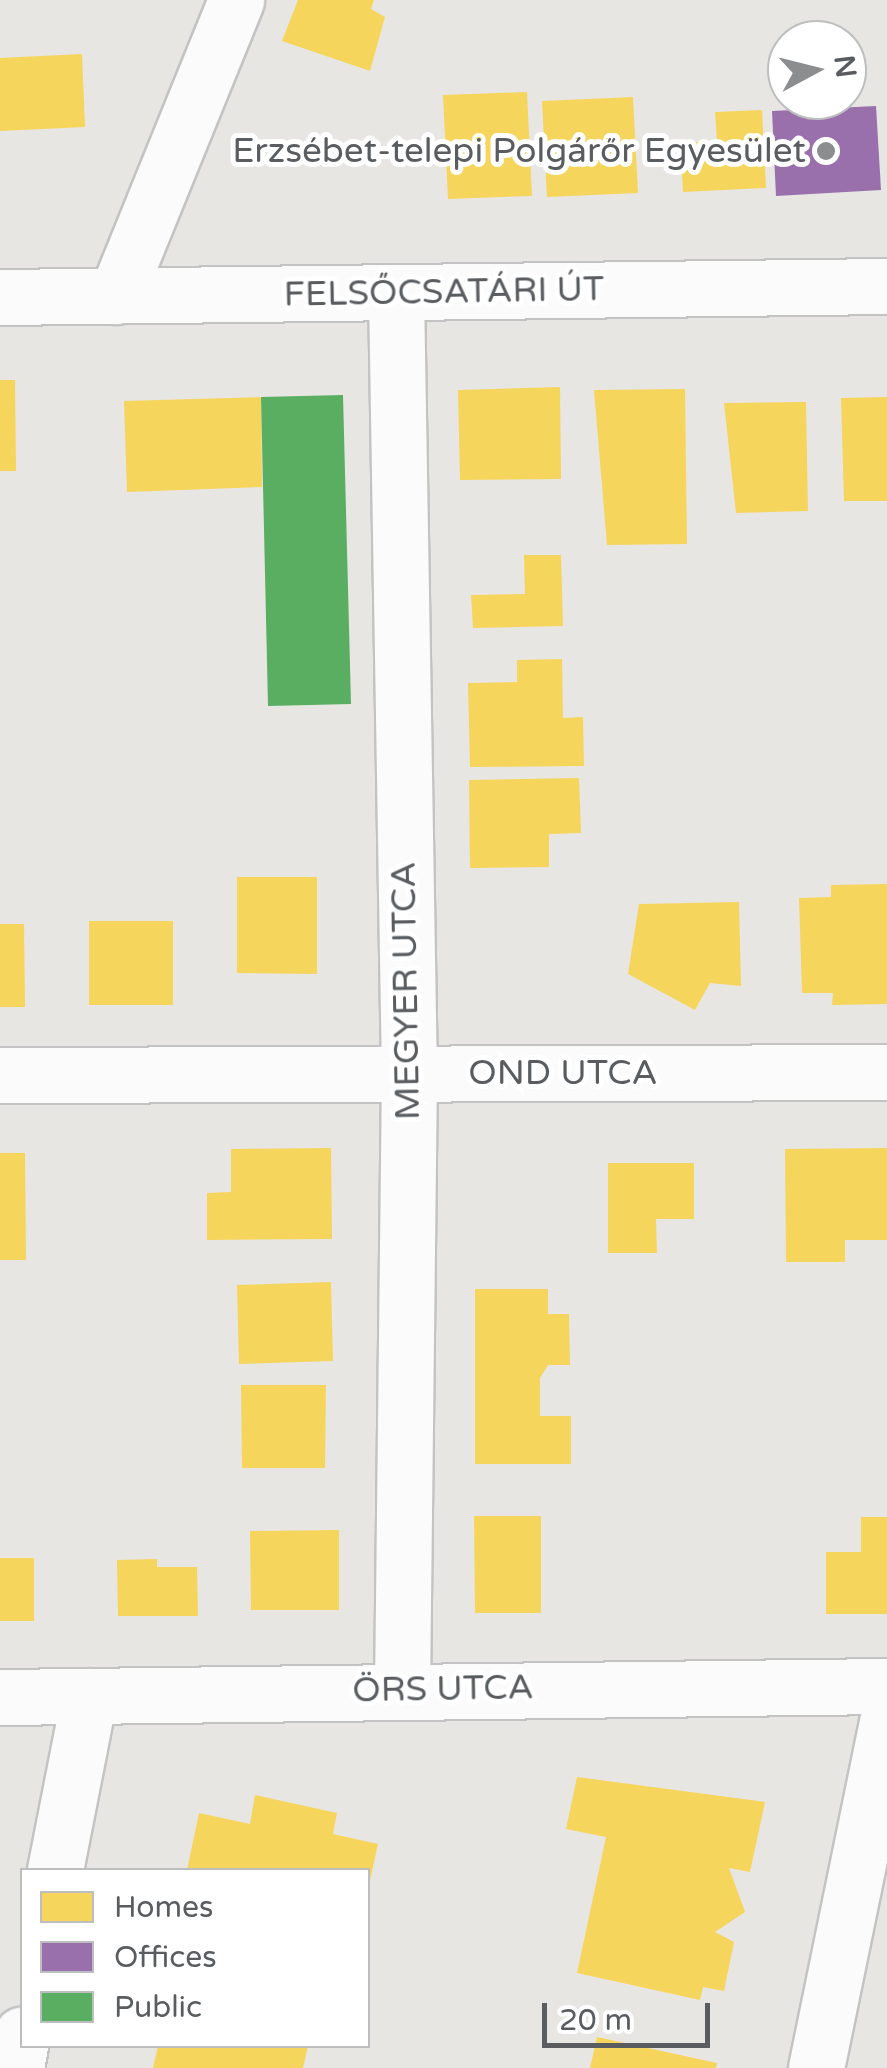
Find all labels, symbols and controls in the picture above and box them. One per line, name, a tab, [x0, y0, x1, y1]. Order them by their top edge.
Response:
north arrow	[767, 20, 867, 120]
text: N	[827, 53, 863, 80]
place label: Erzsébet-telepi Polgárőr Egyesület	[232, 130, 806, 172]
marker: Erzsébet-telepi Polgárőr Egyesület	[815, 140, 837, 162]
street label: FELSŐCSATÁRI ÚT	[283, 268, 605, 316]
street label: MEGYER UTCA	[383, 861, 429, 1121]
street label: OND UTCA	[468, 1052, 658, 1094]
street label: ÖRS UTCA	[352, 1666, 534, 1712]
legend	[20, 1868, 370, 2048]
text: Homes	[114, 1889, 213, 1926]
text: Offices	[114, 1939, 217, 1976]
scale bar	[547, 1983, 714, 2045]
text: Public	[114, 1989, 202, 2026]
text: 20 m	[559, 2002, 632, 2039]

